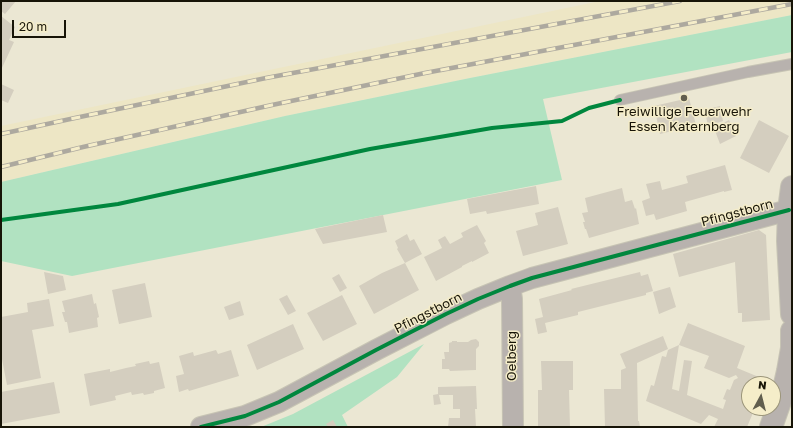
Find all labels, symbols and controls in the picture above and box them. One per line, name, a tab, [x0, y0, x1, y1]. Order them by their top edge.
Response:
scale bar	[14, 12, 68, 38]
text: 20 m	[19, 19, 47, 34]
marker: Freiwillige Feuerwehr Essen Katernberg	[679, 93, 689, 103]
place label: Freiwillige Feuerwehr Essen Katernberg	[616, 104, 752, 135]
street label: Pfingstborn	[699, 196, 775, 230]
street label: Pfingstborn	[392, 289, 464, 337]
street label: Oelberg	[504, 331, 520, 381]
north arrow	[741, 376, 781, 416]
text: N	[757, 378, 767, 392]

